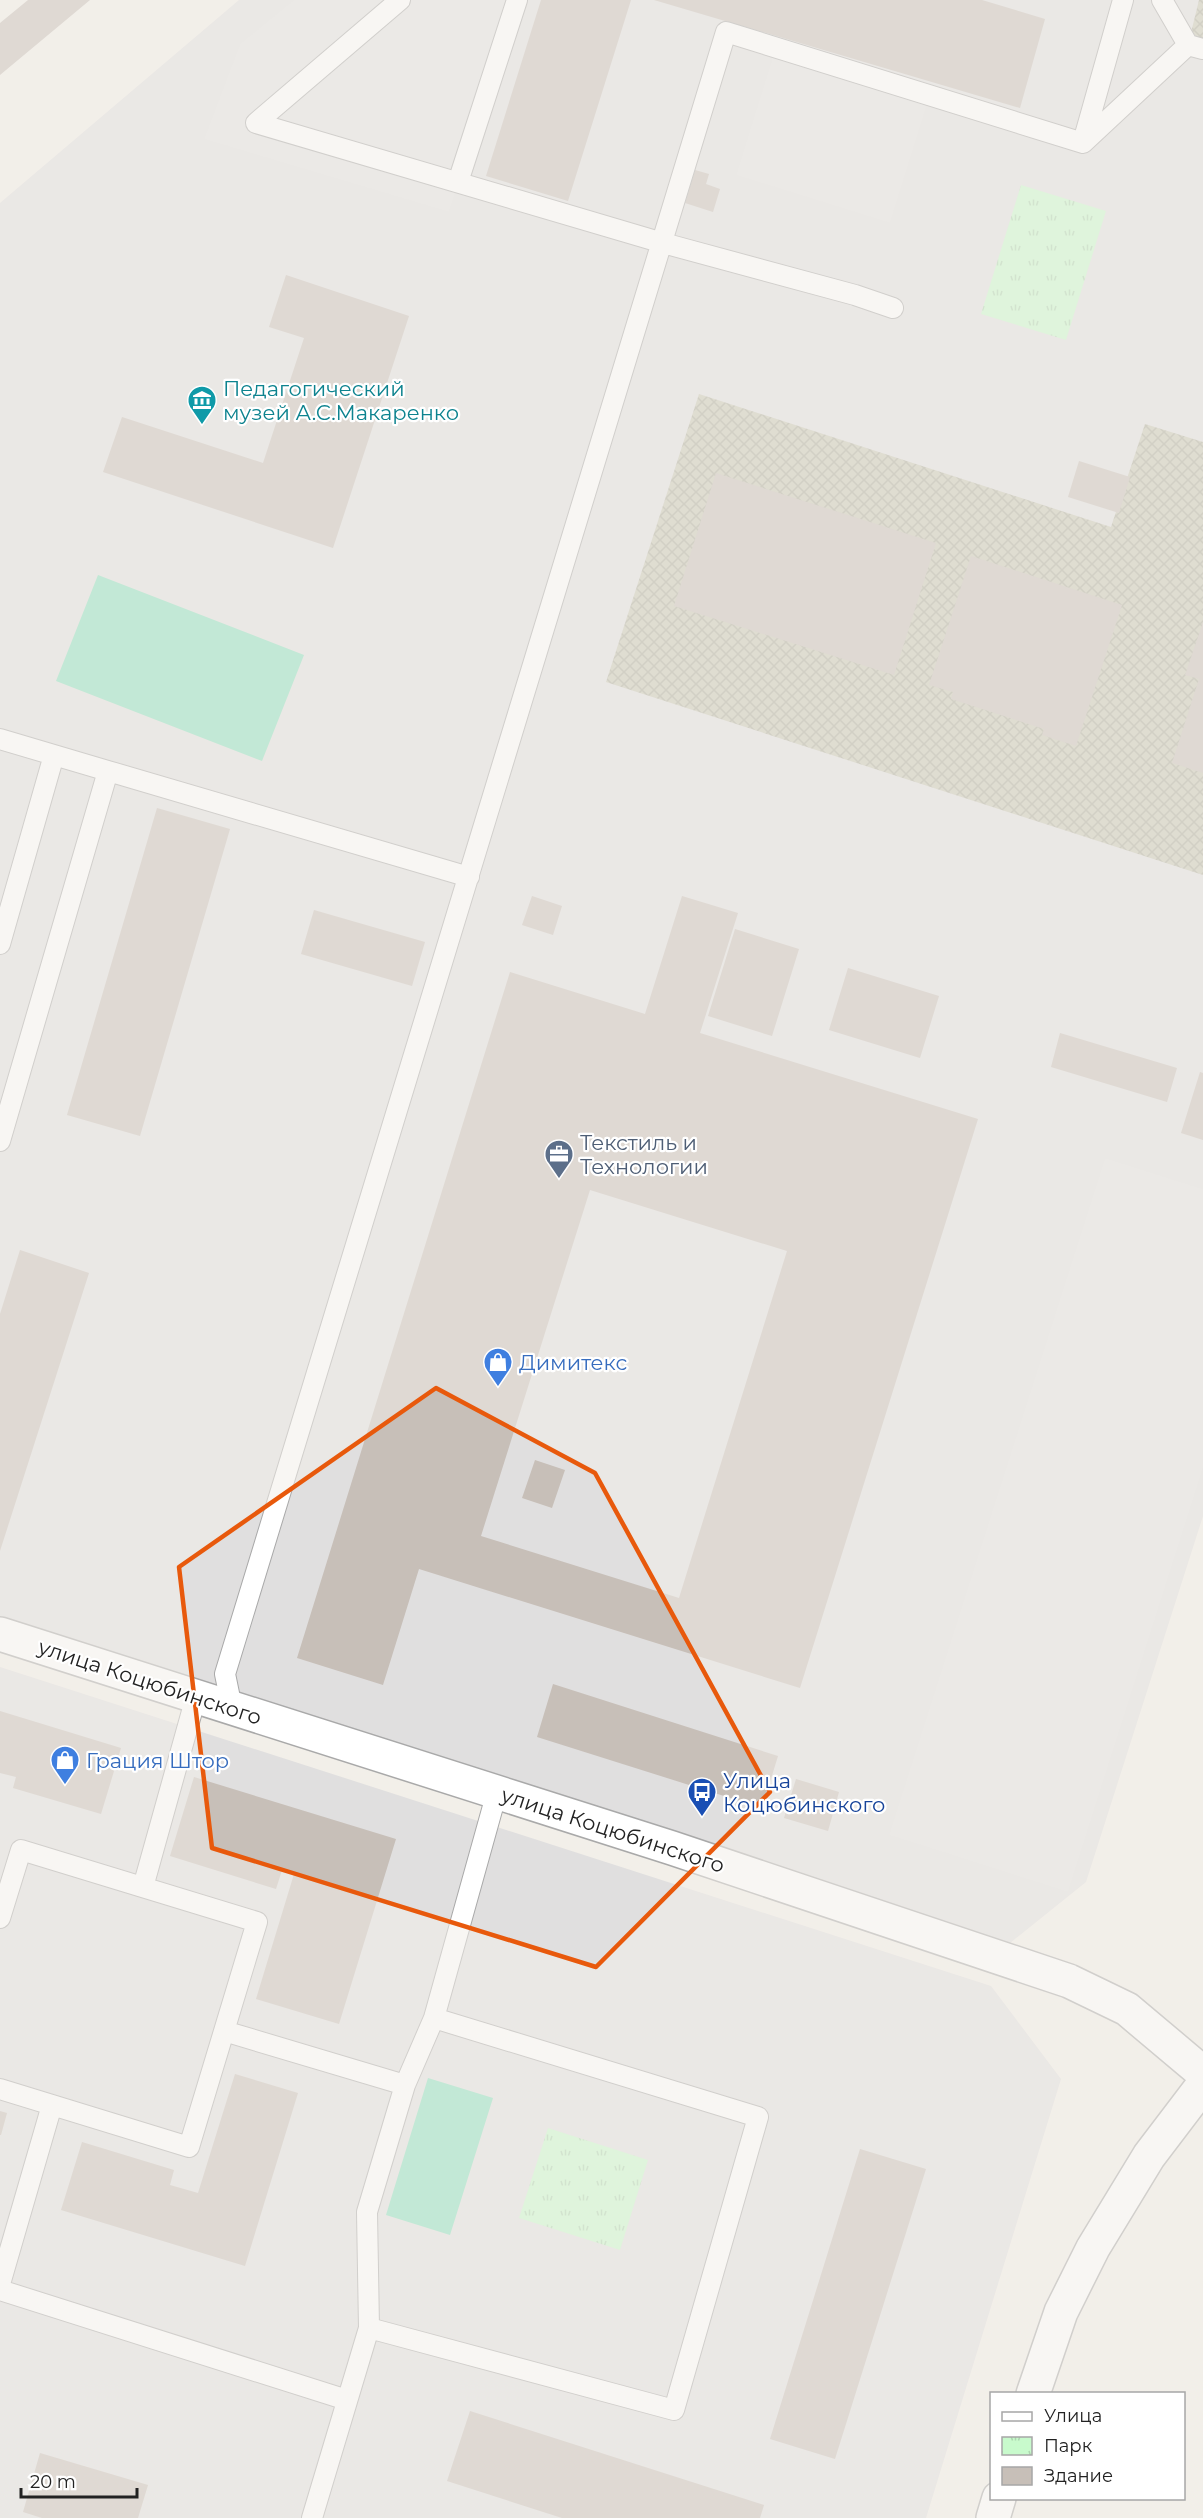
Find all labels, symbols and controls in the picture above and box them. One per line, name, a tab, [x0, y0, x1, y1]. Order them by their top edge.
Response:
place label: Педагогический музей А.С.Макаренко	[223, 376, 459, 425]
museum icon: Педагогический музей А.С.Макаренко	[186, 384, 218, 426]
place label: Текстиль и Технологии	[580, 1130, 708, 1179]
office icon: Текстиль и Технологии	[543, 1138, 575, 1180]
shop icon: Димитекс	[482, 1346, 514, 1388]
place label: Димитекс	[519, 1350, 627, 1375]
street label: улица Коцюбинского	[34, 1634, 265, 1730]
shop icon: Грация Штор	[49, 1744, 81, 1786]
place label: Грация Штор	[86, 1748, 229, 1773]
place label: Улица Коцюбинского	[723, 1768, 885, 1817]
bus stop icon: Улица Коцюбинского	[686, 1776, 718, 1818]
street label: улица Коцюбинского	[497, 1782, 728, 1878]
legend	[990, 2392, 1185, 2500]
text: Улица	[1044, 2405, 1102, 2427]
text: Парк	[1044, 2435, 1093, 2457]
scale bar	[21, 2461, 136, 2499]
text: Здание	[1044, 2465, 1113, 2487]
text: 20 m	[30, 2471, 76, 2493]

